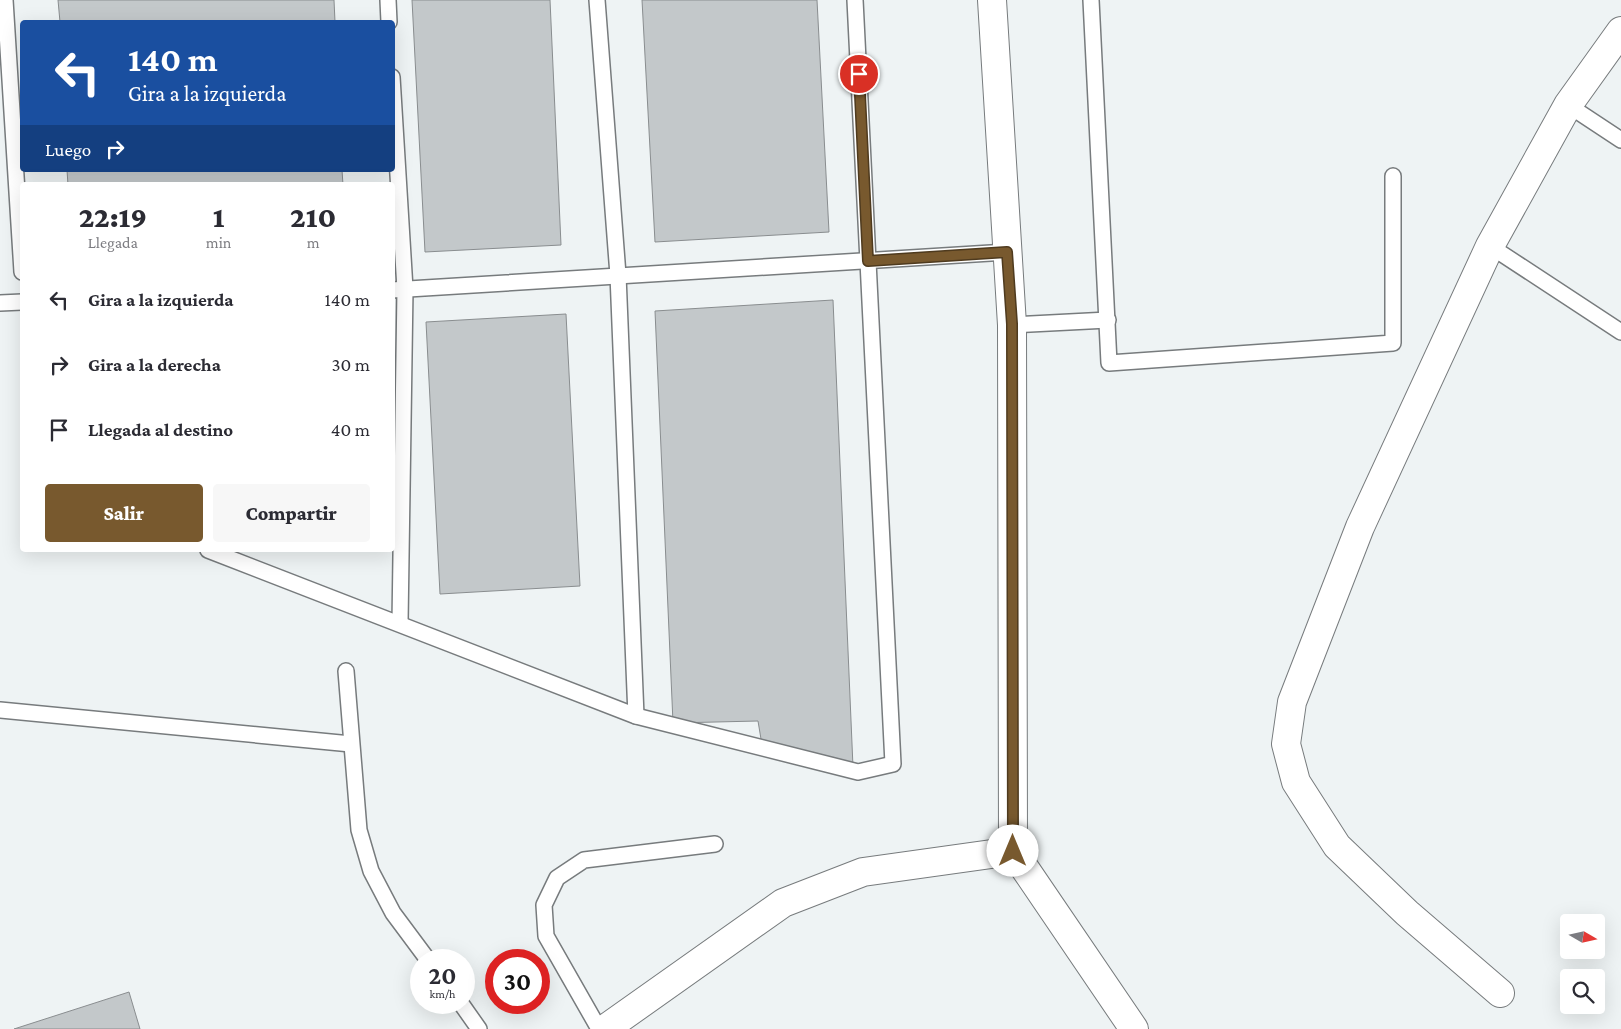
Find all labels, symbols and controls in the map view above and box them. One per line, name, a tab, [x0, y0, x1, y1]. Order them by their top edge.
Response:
icon: left	[45, 40, 110, 105]
text: 140 m	[128, 40, 218, 79]
pin	[838, 53, 880, 95]
icon: arrive	[845, 60, 873, 88]
text: Gira a la izquierda	[128, 81, 286, 106]
icon: right	[101, 135, 129, 163]
text: Luego	[45, 139, 91, 160]
text: 22:19	[79, 200, 147, 233]
text: 1	[213, 200, 224, 233]
text: 210	[290, 200, 336, 233]
text: Llegada	[88, 234, 138, 251]
text: min	[206, 234, 231, 251]
text: m	[307, 234, 320, 251]
icon: left	[45, 286, 73, 314]
text: Gira a la izquierda	[88, 289, 234, 310]
text: 140 m	[324, 289, 370, 310]
icon: right	[45, 351, 73, 379]
text: Gira a la derecha	[88, 354, 221, 375]
text: 30 m	[331, 354, 370, 375]
icon: arrive	[45, 416, 73, 444]
text: Llegada al destino	[88, 419, 233, 440]
text: 40 m	[331, 419, 370, 440]
button: Salir	[45, 484, 203, 542]
button: Compartir	[213, 484, 370, 542]
position arrow	[986, 824, 1038, 876]
north arrow	[1560, 914, 1605, 959]
map controls	[1560, 914, 1605, 1014]
speed limit sign: 30	[485, 949, 550, 1014]
text: 20	[429, 962, 456, 989]
button: search	[1560, 969, 1605, 1014]
text: km/h	[430, 987, 455, 1001]

